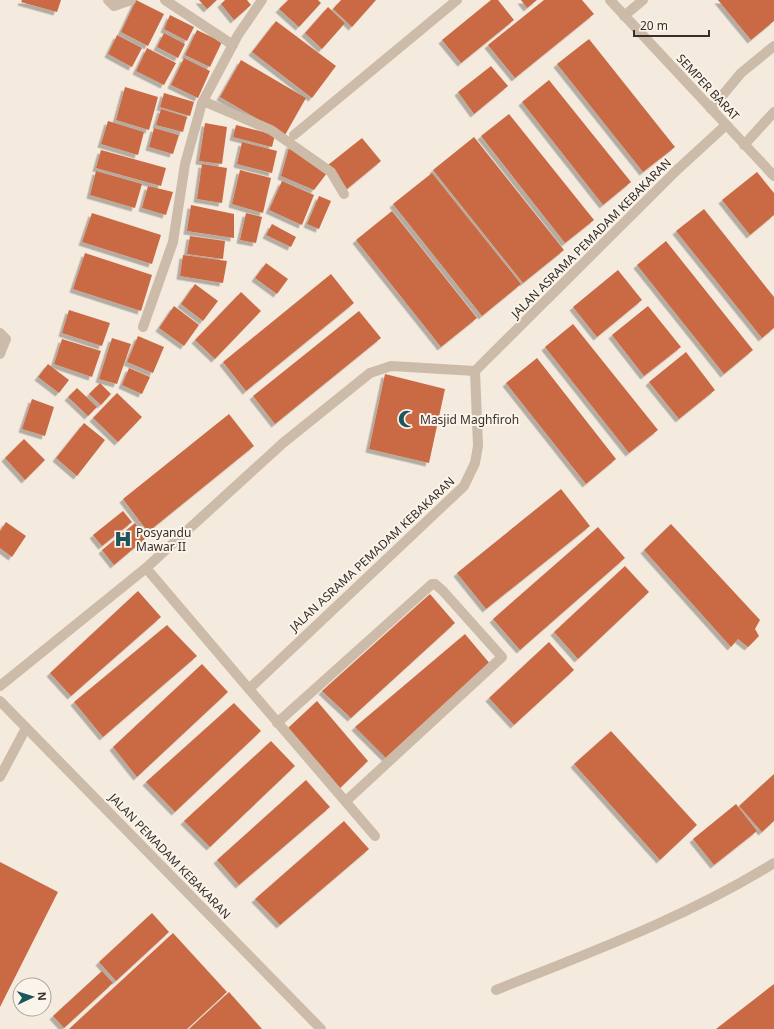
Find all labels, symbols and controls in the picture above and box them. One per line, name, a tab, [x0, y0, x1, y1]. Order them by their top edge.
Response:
scale bar	[634, 12, 709, 38]
text: 20 m	[640, 17, 668, 34]
street label: SEMPER BARAT	[673, 50, 743, 124]
street label: JALAN ASRAMA PEMADAM KEBAKARAN	[507, 154, 675, 322]
mosque icon: Masjid Maghfiroh	[397, 409, 417, 429]
place label: Masjid Maghfiroh	[420, 411, 519, 428]
street label: JALAN ASRAMA PEMADAM KEBAKARAN	[285, 473, 458, 636]
place label: Posyandu Mawar II	[136, 524, 191, 555]
hospital icon: Posyandu Mawar II	[113, 529, 133, 549]
street label: JALAN PEMADAM KEBAKARAN	[105, 789, 235, 923]
north arrow	[12, 977, 52, 1017]
text: N	[35, 991, 50, 1001]

